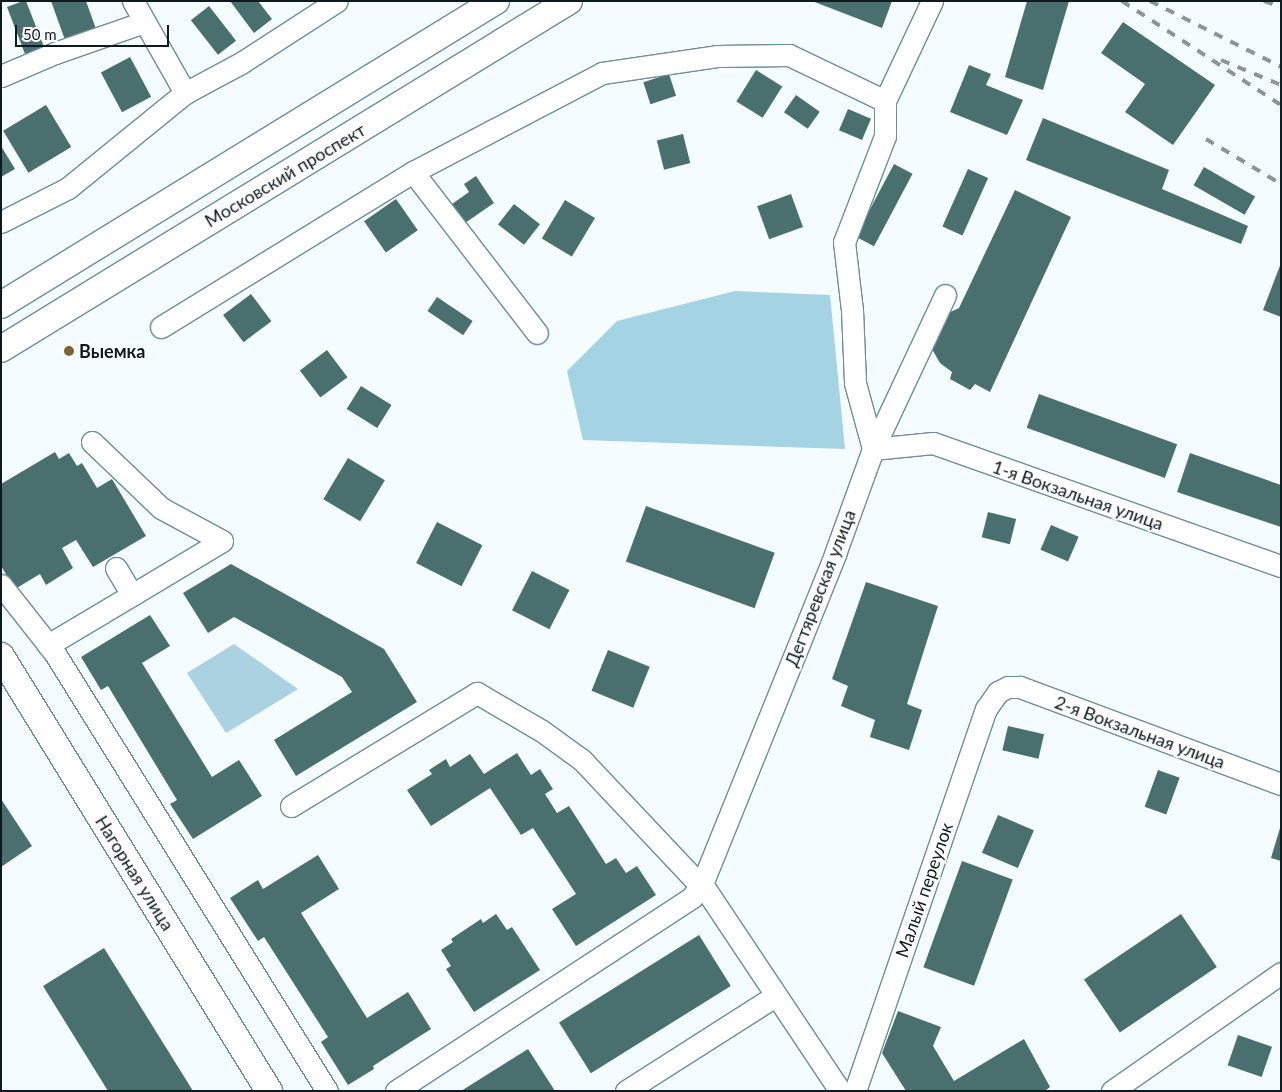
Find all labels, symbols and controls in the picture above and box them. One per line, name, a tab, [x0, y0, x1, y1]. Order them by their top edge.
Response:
scale bar	[18, 15, 171, 47]
text: 50 m	[23, 25, 57, 43]
street label: Московский проспект	[201, 118, 369, 232]
place label: Выемка	[79, 340, 145, 362]
marker: Выемка	[63, 345, 75, 357]
street label: 1-я Вокзальная улица	[990, 456, 1166, 534]
street label: Дегтяревская улица	[780, 507, 860, 669]
street label: 2-я Вокзальная улица	[1052, 691, 1228, 773]
street label: Нагорная улица	[91, 812, 179, 934]
street label: Малый переулок	[891, 820, 957, 960]

